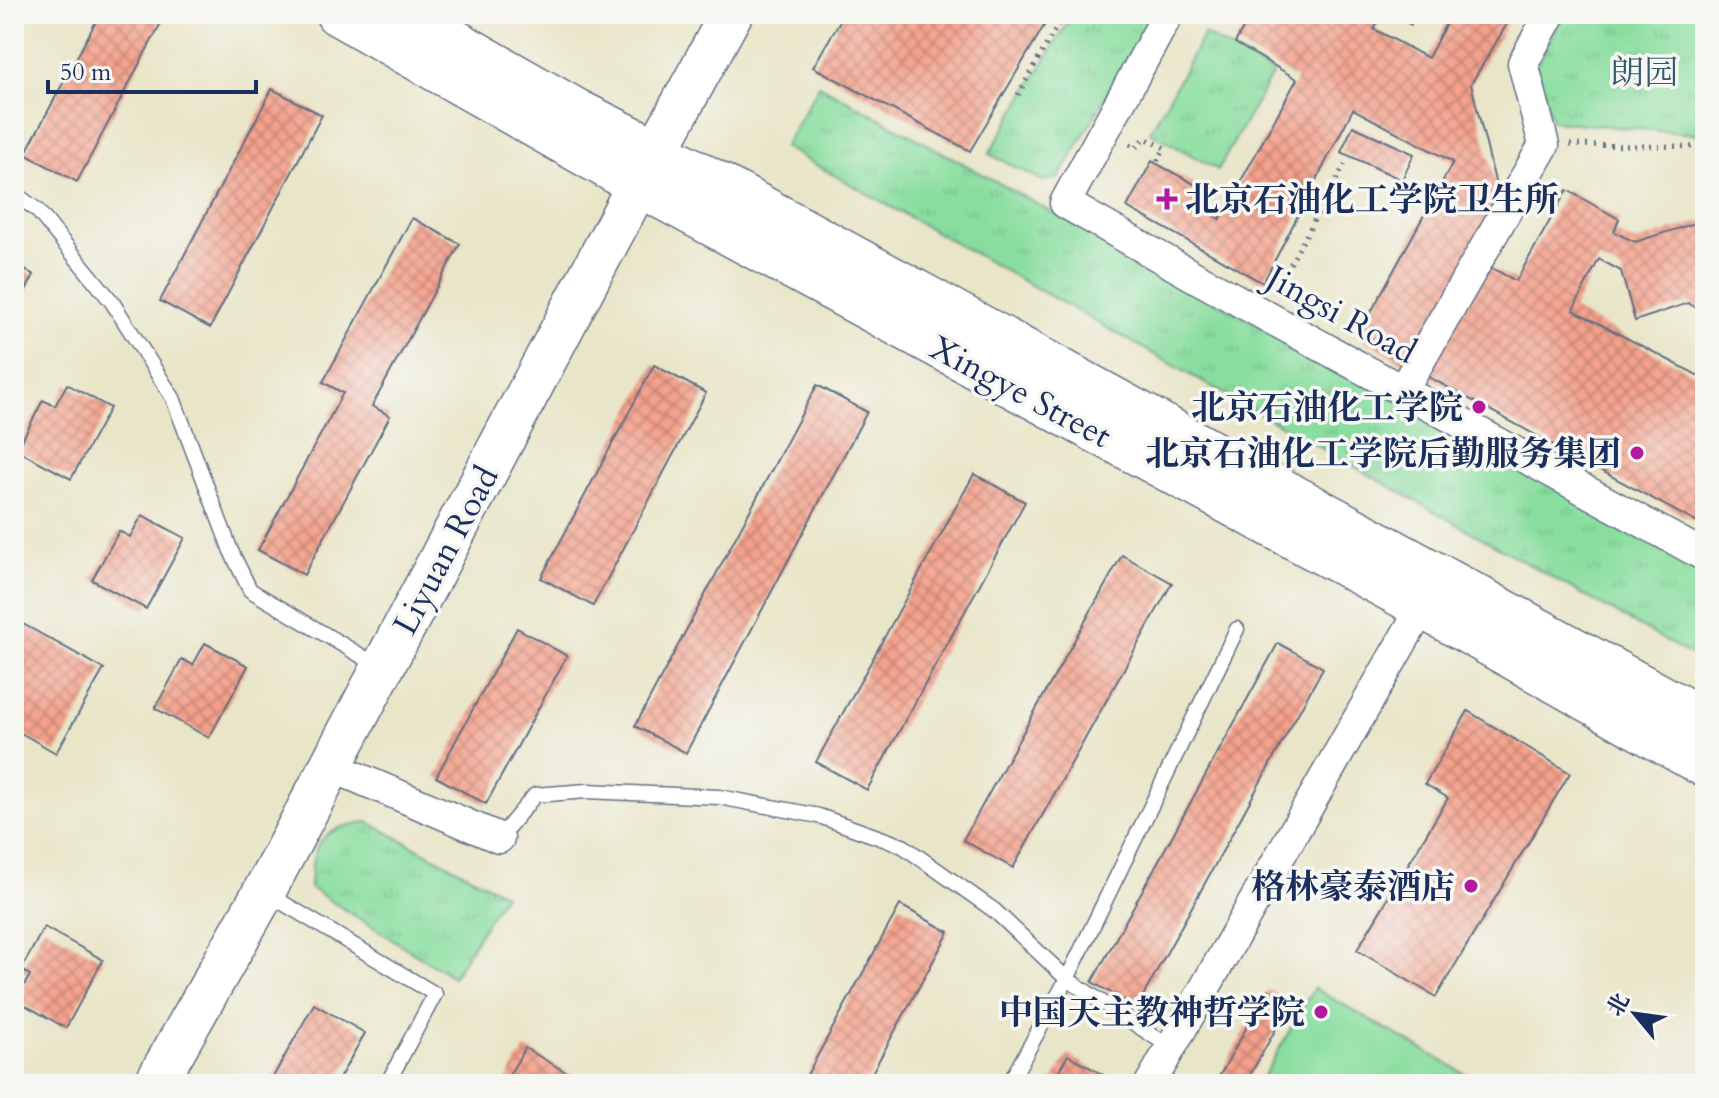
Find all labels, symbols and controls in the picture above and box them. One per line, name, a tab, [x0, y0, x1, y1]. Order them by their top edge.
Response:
scale bar	[48, 44, 256, 94]
park label: 朗园	[1610, 50, 1678, 96]
text: 50 m	[60, 56, 112, 89]
place label: 北京石油化工学院卫生所	[1185, 177, 1559, 223]
marker: 北京石油化工学院卫生所	[1156, 188, 1178, 210]
street label: Jingsi Road	[1254, 253, 1424, 375]
street label: Xingye Street	[922, 325, 1119, 459]
place label: 北京石油化工学院	[1191, 385, 1463, 431]
marker: 北京石油化工学院	[1470, 398, 1488, 416]
place label: 北京石油化工学院后勤服务集团	[1145, 431, 1621, 477]
marker: 北京石油化工学院后勤服务集团	[1628, 444, 1646, 462]
street label: Liyuan Road	[382, 458, 510, 643]
place label: 格林豪泰酒店	[1251, 864, 1455, 910]
marker: 格林豪泰酒店	[1462, 877, 1480, 895]
north arrow	[1595, 974, 1675, 1054]
text: 北	[1600, 988, 1637, 1022]
place label: 中国天主教神哲学院	[999, 990, 1305, 1036]
marker: 中国天主教神哲学院	[1312, 1003, 1330, 1021]

